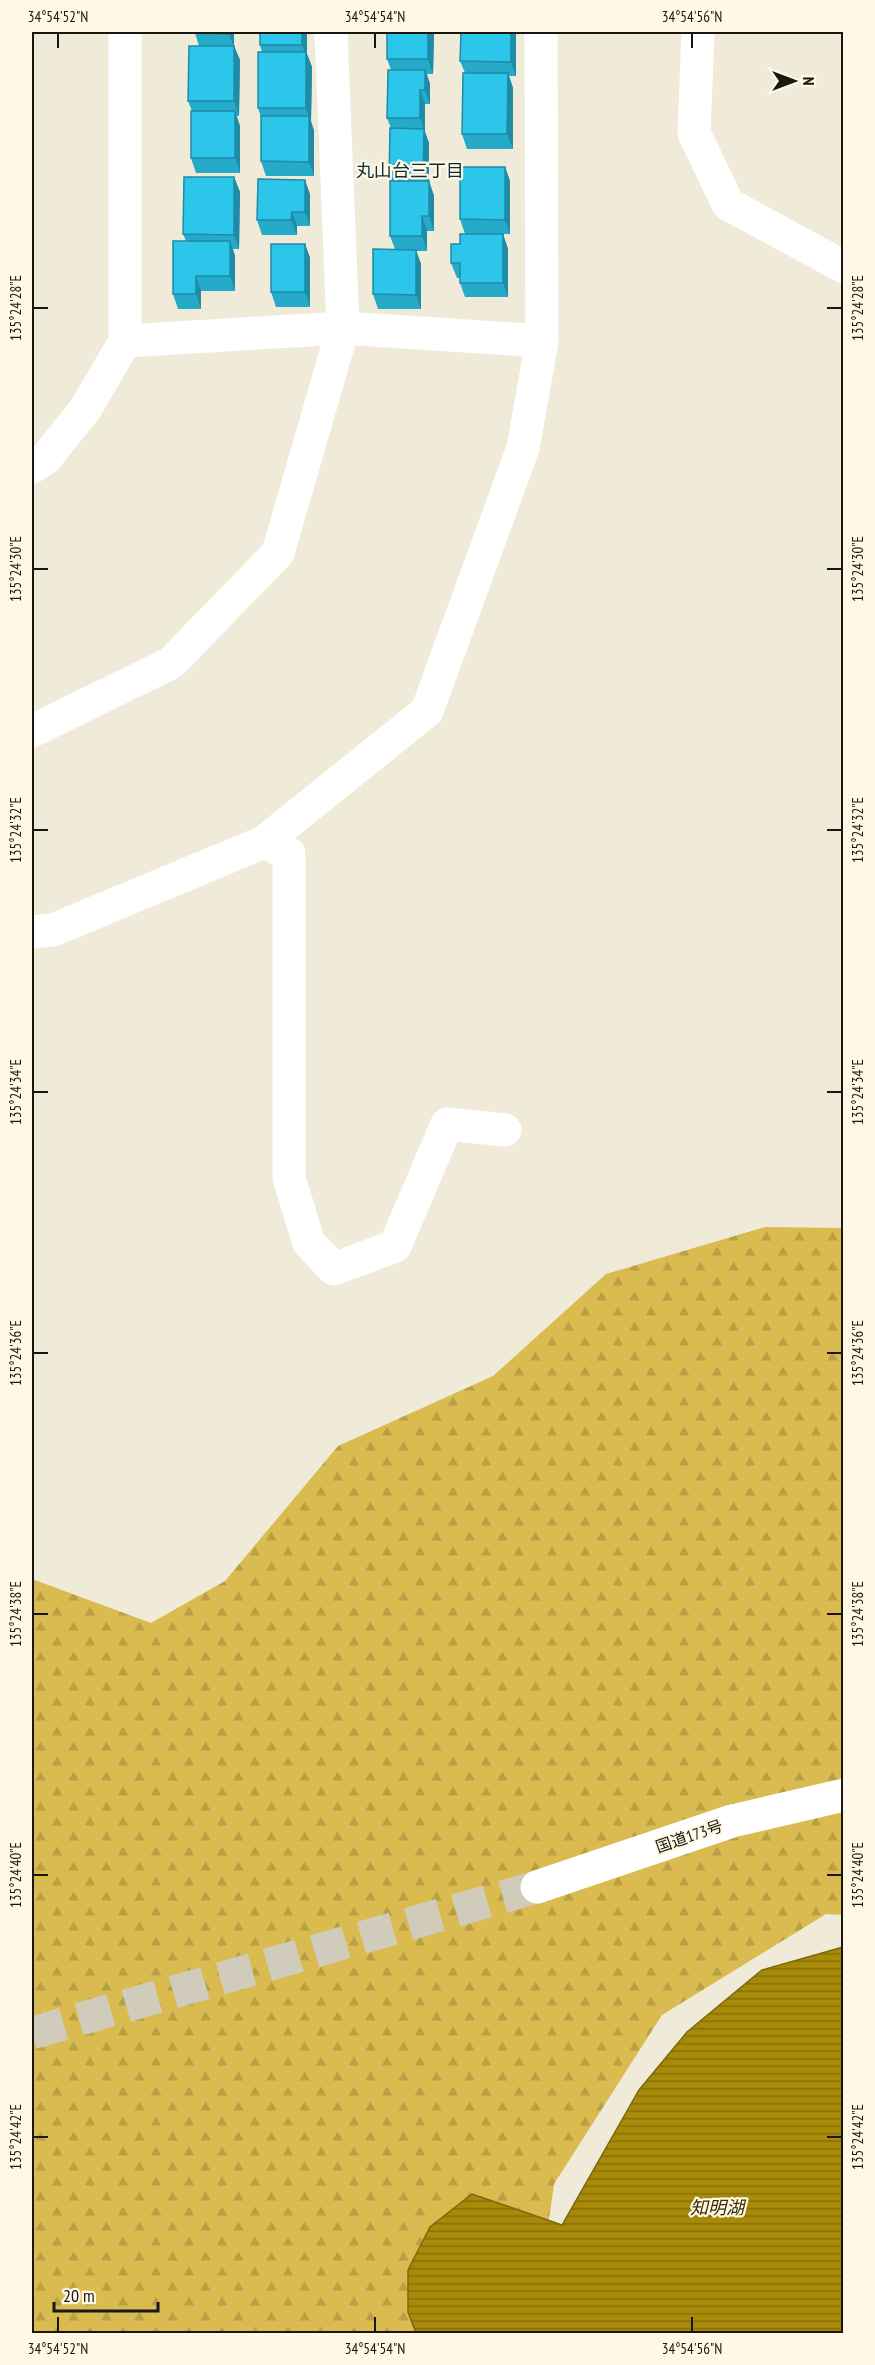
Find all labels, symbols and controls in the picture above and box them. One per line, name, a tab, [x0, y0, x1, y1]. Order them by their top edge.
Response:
text: 34°54'52"N	[28, 7, 88, 26]
text: 34°54'54"N	[345, 7, 405, 26]
text: 34°54'56"N	[662, 7, 722, 26]
north arrow	[764, 51, 824, 111]
text: N	[799, 77, 819, 85]
district label: 丸山台三丁目	[356, 159, 464, 182]
text: 135°24'28"E	[6, 275, 25, 341]
text: 135°24'28"E	[848, 275, 867, 341]
text: 135°24'30"E	[6, 536, 25, 602]
text: 135°24'30"E	[848, 536, 867, 602]
text: 135°24'32"E	[6, 797, 25, 863]
text: 135°24'32"E	[848, 797, 867, 863]
text: 135°24'34"E	[6, 1059, 25, 1125]
text: 135°24'34"E	[848, 1059, 867, 1125]
text: 135°24'36"E	[6, 1320, 25, 1386]
text: 135°24'36"E	[848, 1320, 867, 1386]
text: 135°24'38"E	[6, 1581, 25, 1647]
text: 135°24'38"E	[848, 1581, 867, 1647]
street label: 国道173号	[653, 1815, 725, 1857]
text: 135°24'40"E	[6, 1842, 25, 1908]
text: 135°24'40"E	[848, 1842, 867, 1908]
text: 135°24'42"E	[6, 2104, 25, 2170]
text: 135°24'42"E	[848, 2104, 867, 2170]
water label: 知明湖	[690, 2196, 747, 2219]
scale bar	[54, 2275, 158, 2313]
text: 20 m	[63, 2284, 95, 2307]
text: 34°54'52"N	[28, 2339, 88, 2358]
text: 34°54'54"N	[345, 2339, 405, 2358]
text: 34°54'56"N	[662, 2339, 722, 2358]

